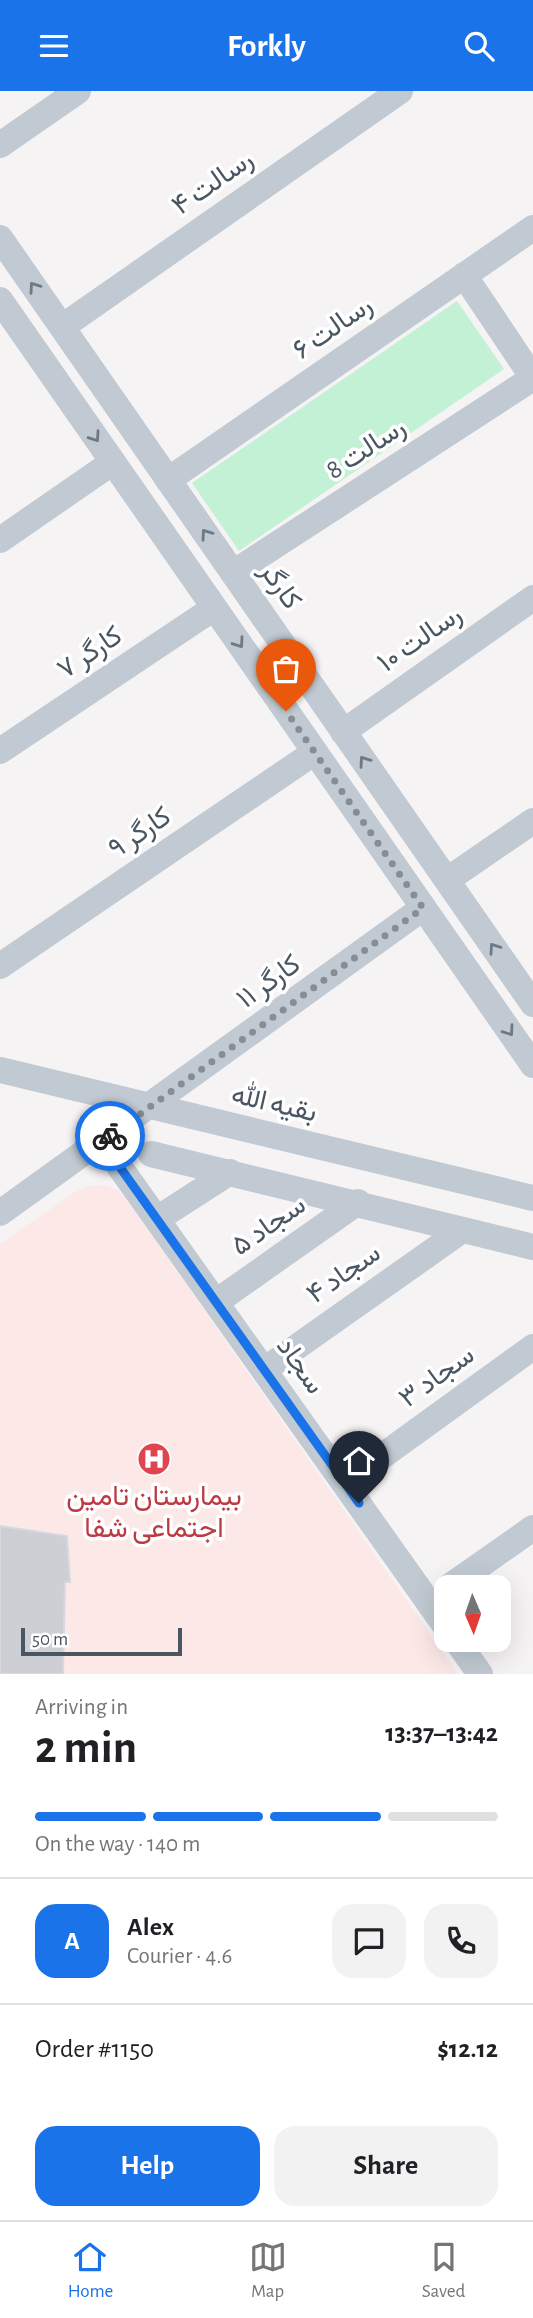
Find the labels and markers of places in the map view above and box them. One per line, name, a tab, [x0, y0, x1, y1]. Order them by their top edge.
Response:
pin	[256, 639, 316, 711]
pin	[329, 1431, 389, 1503]
hospital icon: بیمارستان تامین اجتماعی شفا	[135, 1440, 173, 1478]
place label: بیمارستان تامین اجتماعی شفا	[66, 1483, 242, 1544]

